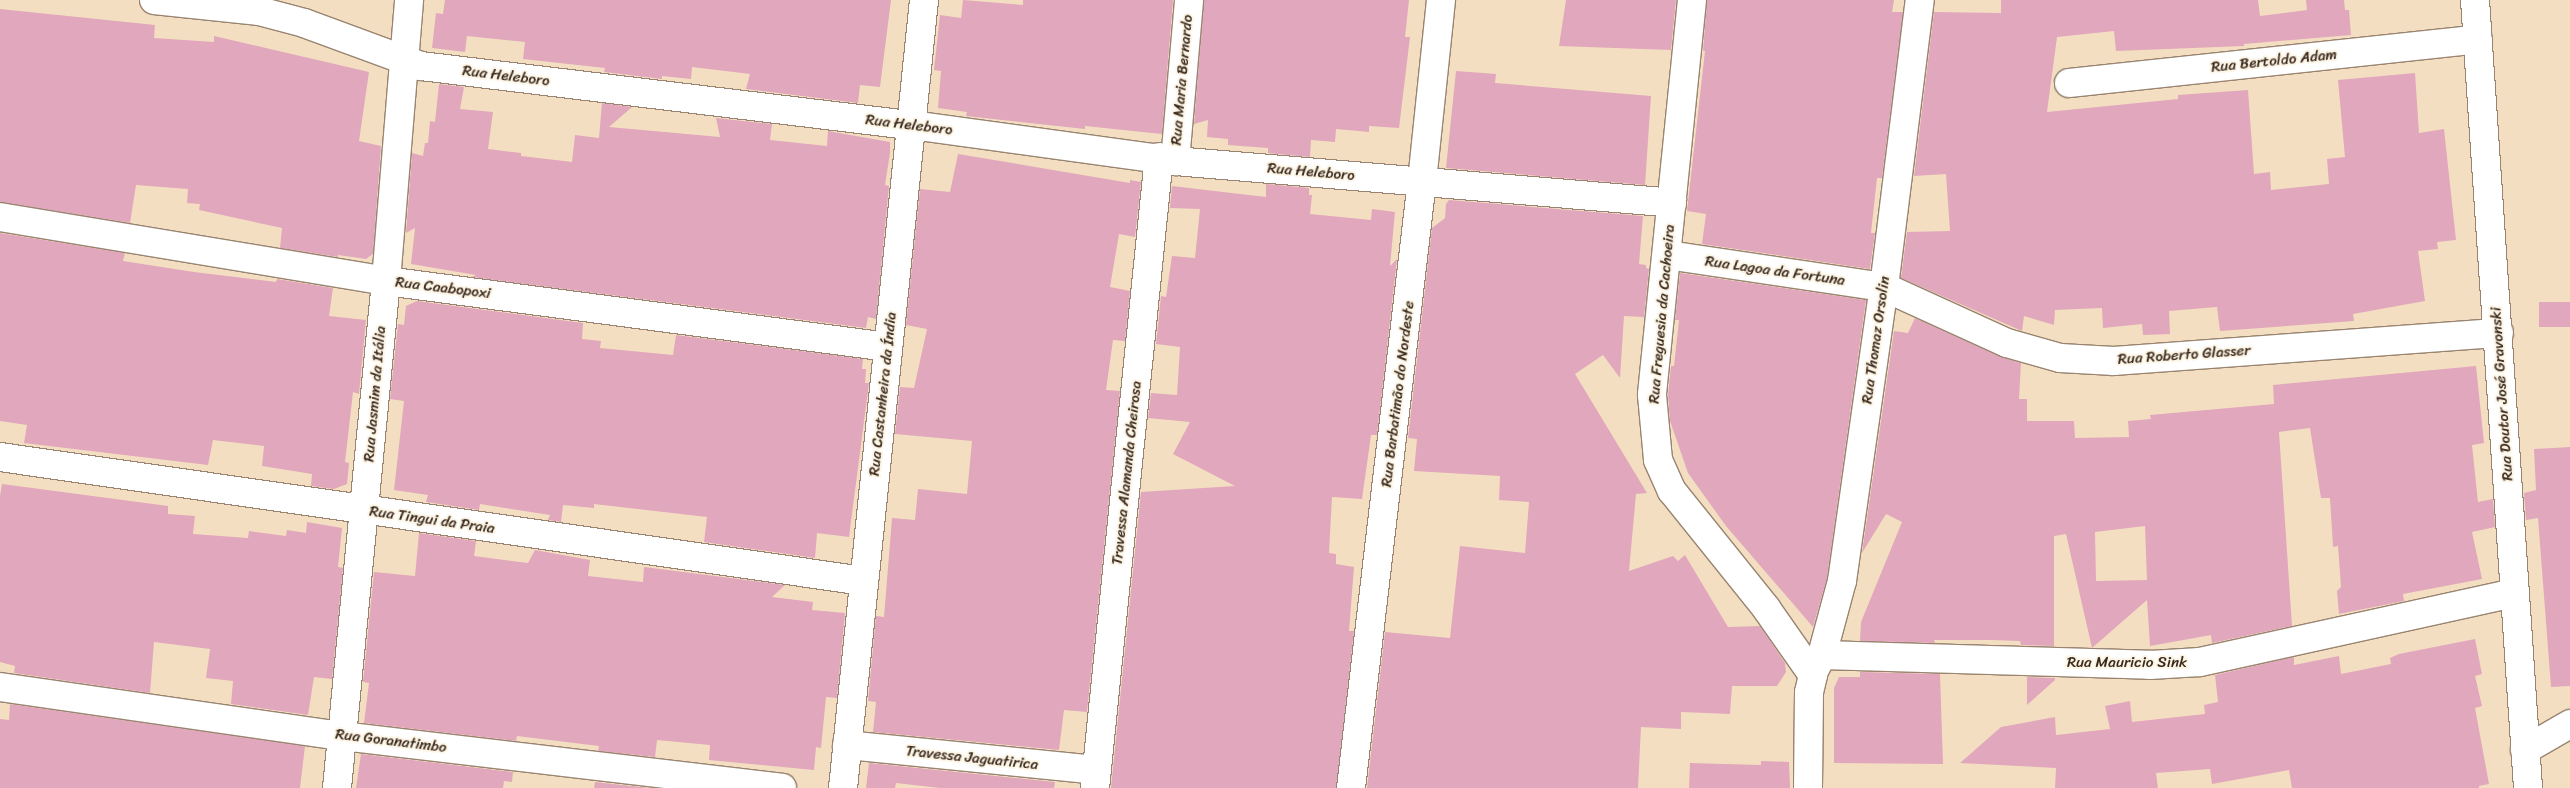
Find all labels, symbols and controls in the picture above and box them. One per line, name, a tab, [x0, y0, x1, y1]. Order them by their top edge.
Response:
street label: Rua Maria Bernardo	[1167, 14, 1197, 146]
street label: Rua Bertoldo Adam	[2210, 45, 2338, 77]
street label: Rua Heleboro	[461, 62, 551, 90]
street label: Rua Heleboro	[864, 111, 954, 139]
street label: Rua Heleboro	[1266, 159, 1356, 185]
street label: Rua Freguesia da Cachoeira	[1645, 224, 1679, 404]
street label: Rua Lagoa da Fortuna	[1704, 252, 1846, 290]
street label: Rua Caabopoxi	[394, 273, 492, 303]
street label: Rua Thomaz Orsolin	[1858, 275, 1894, 405]
street label: Rua Barbatimão do Nordeste	[1378, 300, 1418, 488]
street label: Rua Doutor José Gravonski	[2487, 306, 2517, 482]
street label: Rua Castanheira da Índia	[865, 311, 901, 477]
street label: Rua Jasmim da Itália	[360, 325, 390, 463]
street label: Rua Roberto Glasser	[2117, 341, 2251, 369]
street label: Travessa Alamanda Cheirosa	[1108, 380, 1146, 566]
street label: Rua Tingui da Praia	[368, 502, 496, 538]
street label: Rua Mauricio Sink	[2067, 654, 2187, 672]
street label: Rua Goranatimbo	[334, 725, 448, 757]
street label: Travessa Jaguatirica	[905, 742, 1039, 774]

